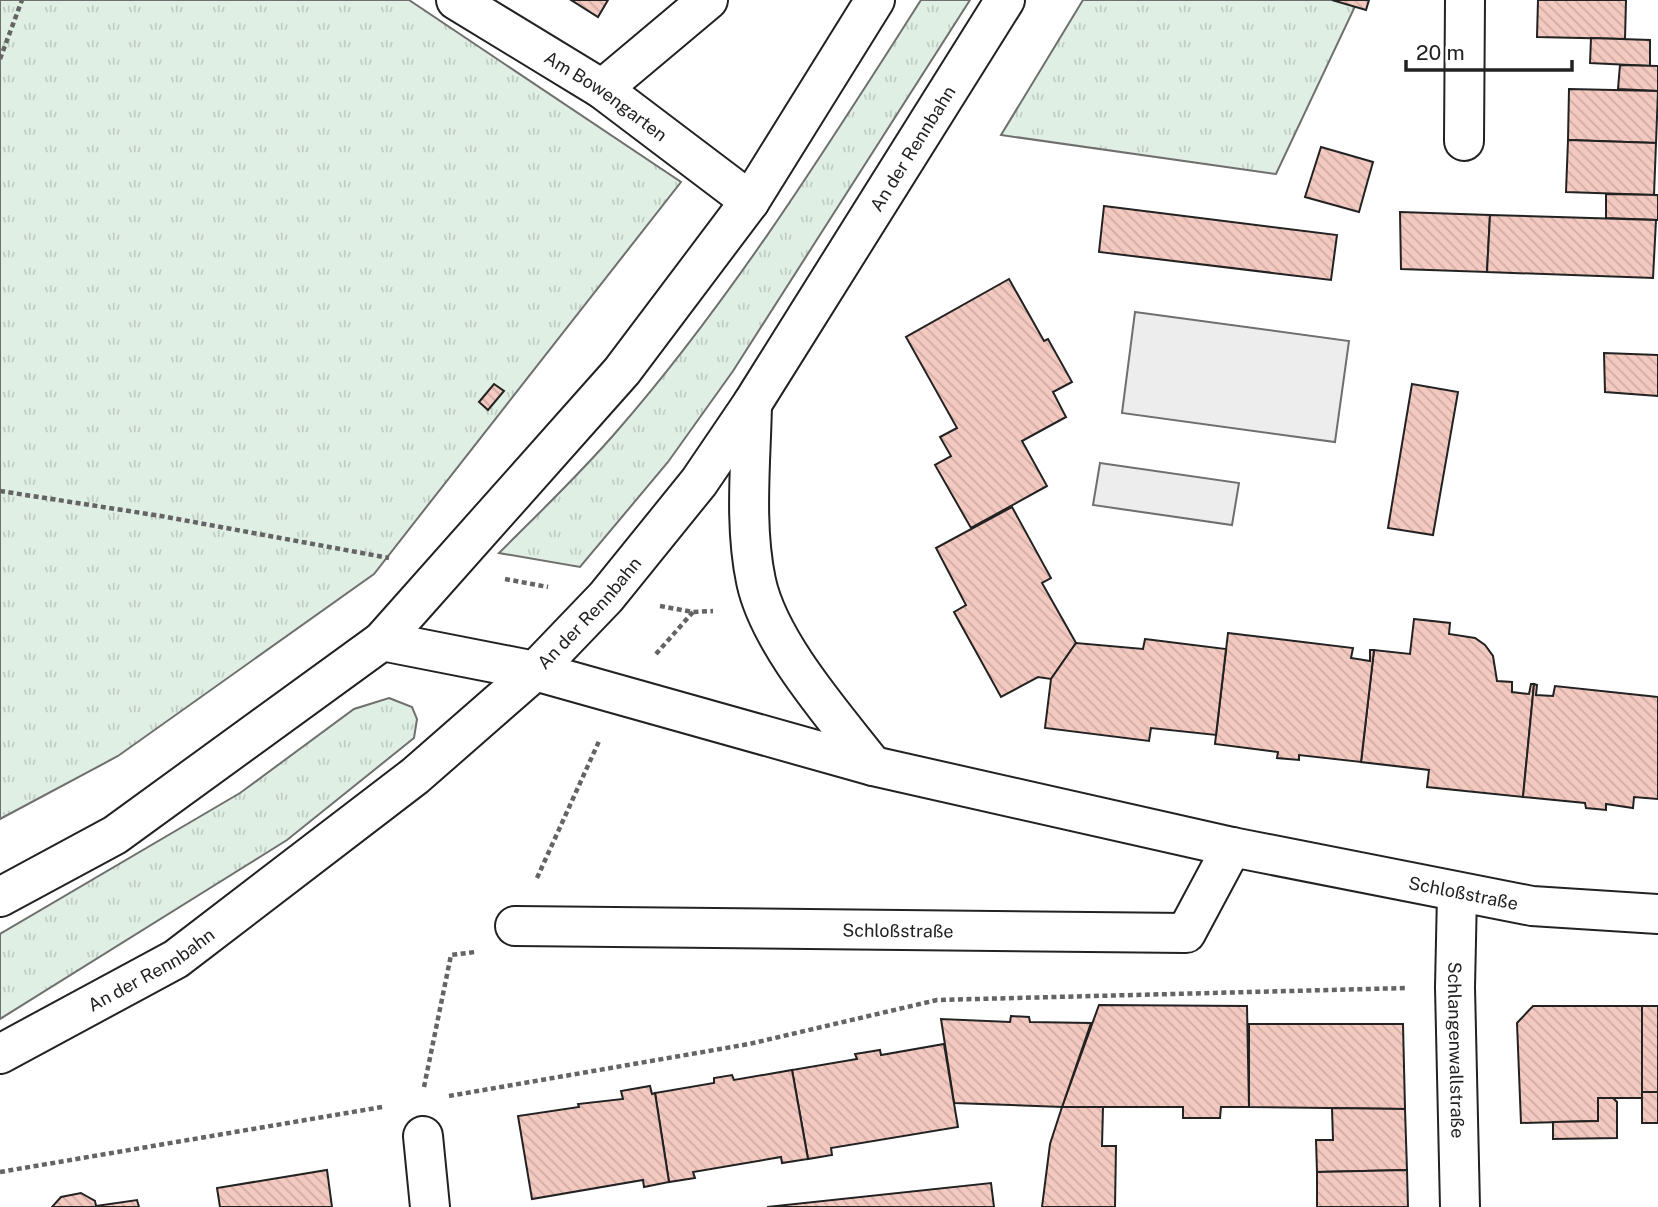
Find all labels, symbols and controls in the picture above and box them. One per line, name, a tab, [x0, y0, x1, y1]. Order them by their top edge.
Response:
scale bar	[1406, 28, 1572, 72]
text: 20 m	[1416, 40, 1465, 65]
street label: Am Bowengarten	[541, 46, 672, 145]
street label: An der Rennbahn	[865, 82, 959, 215]
street label: An der Rennbahn	[533, 552, 645, 673]
street label: Schloßstraße	[1407, 871, 1520, 914]
street label: Schloßstraße	[842, 919, 954, 941]
street label: An der Rennbahn	[84, 923, 218, 1015]
street label: Schlangenwallstraße	[1444, 961, 1469, 1139]

